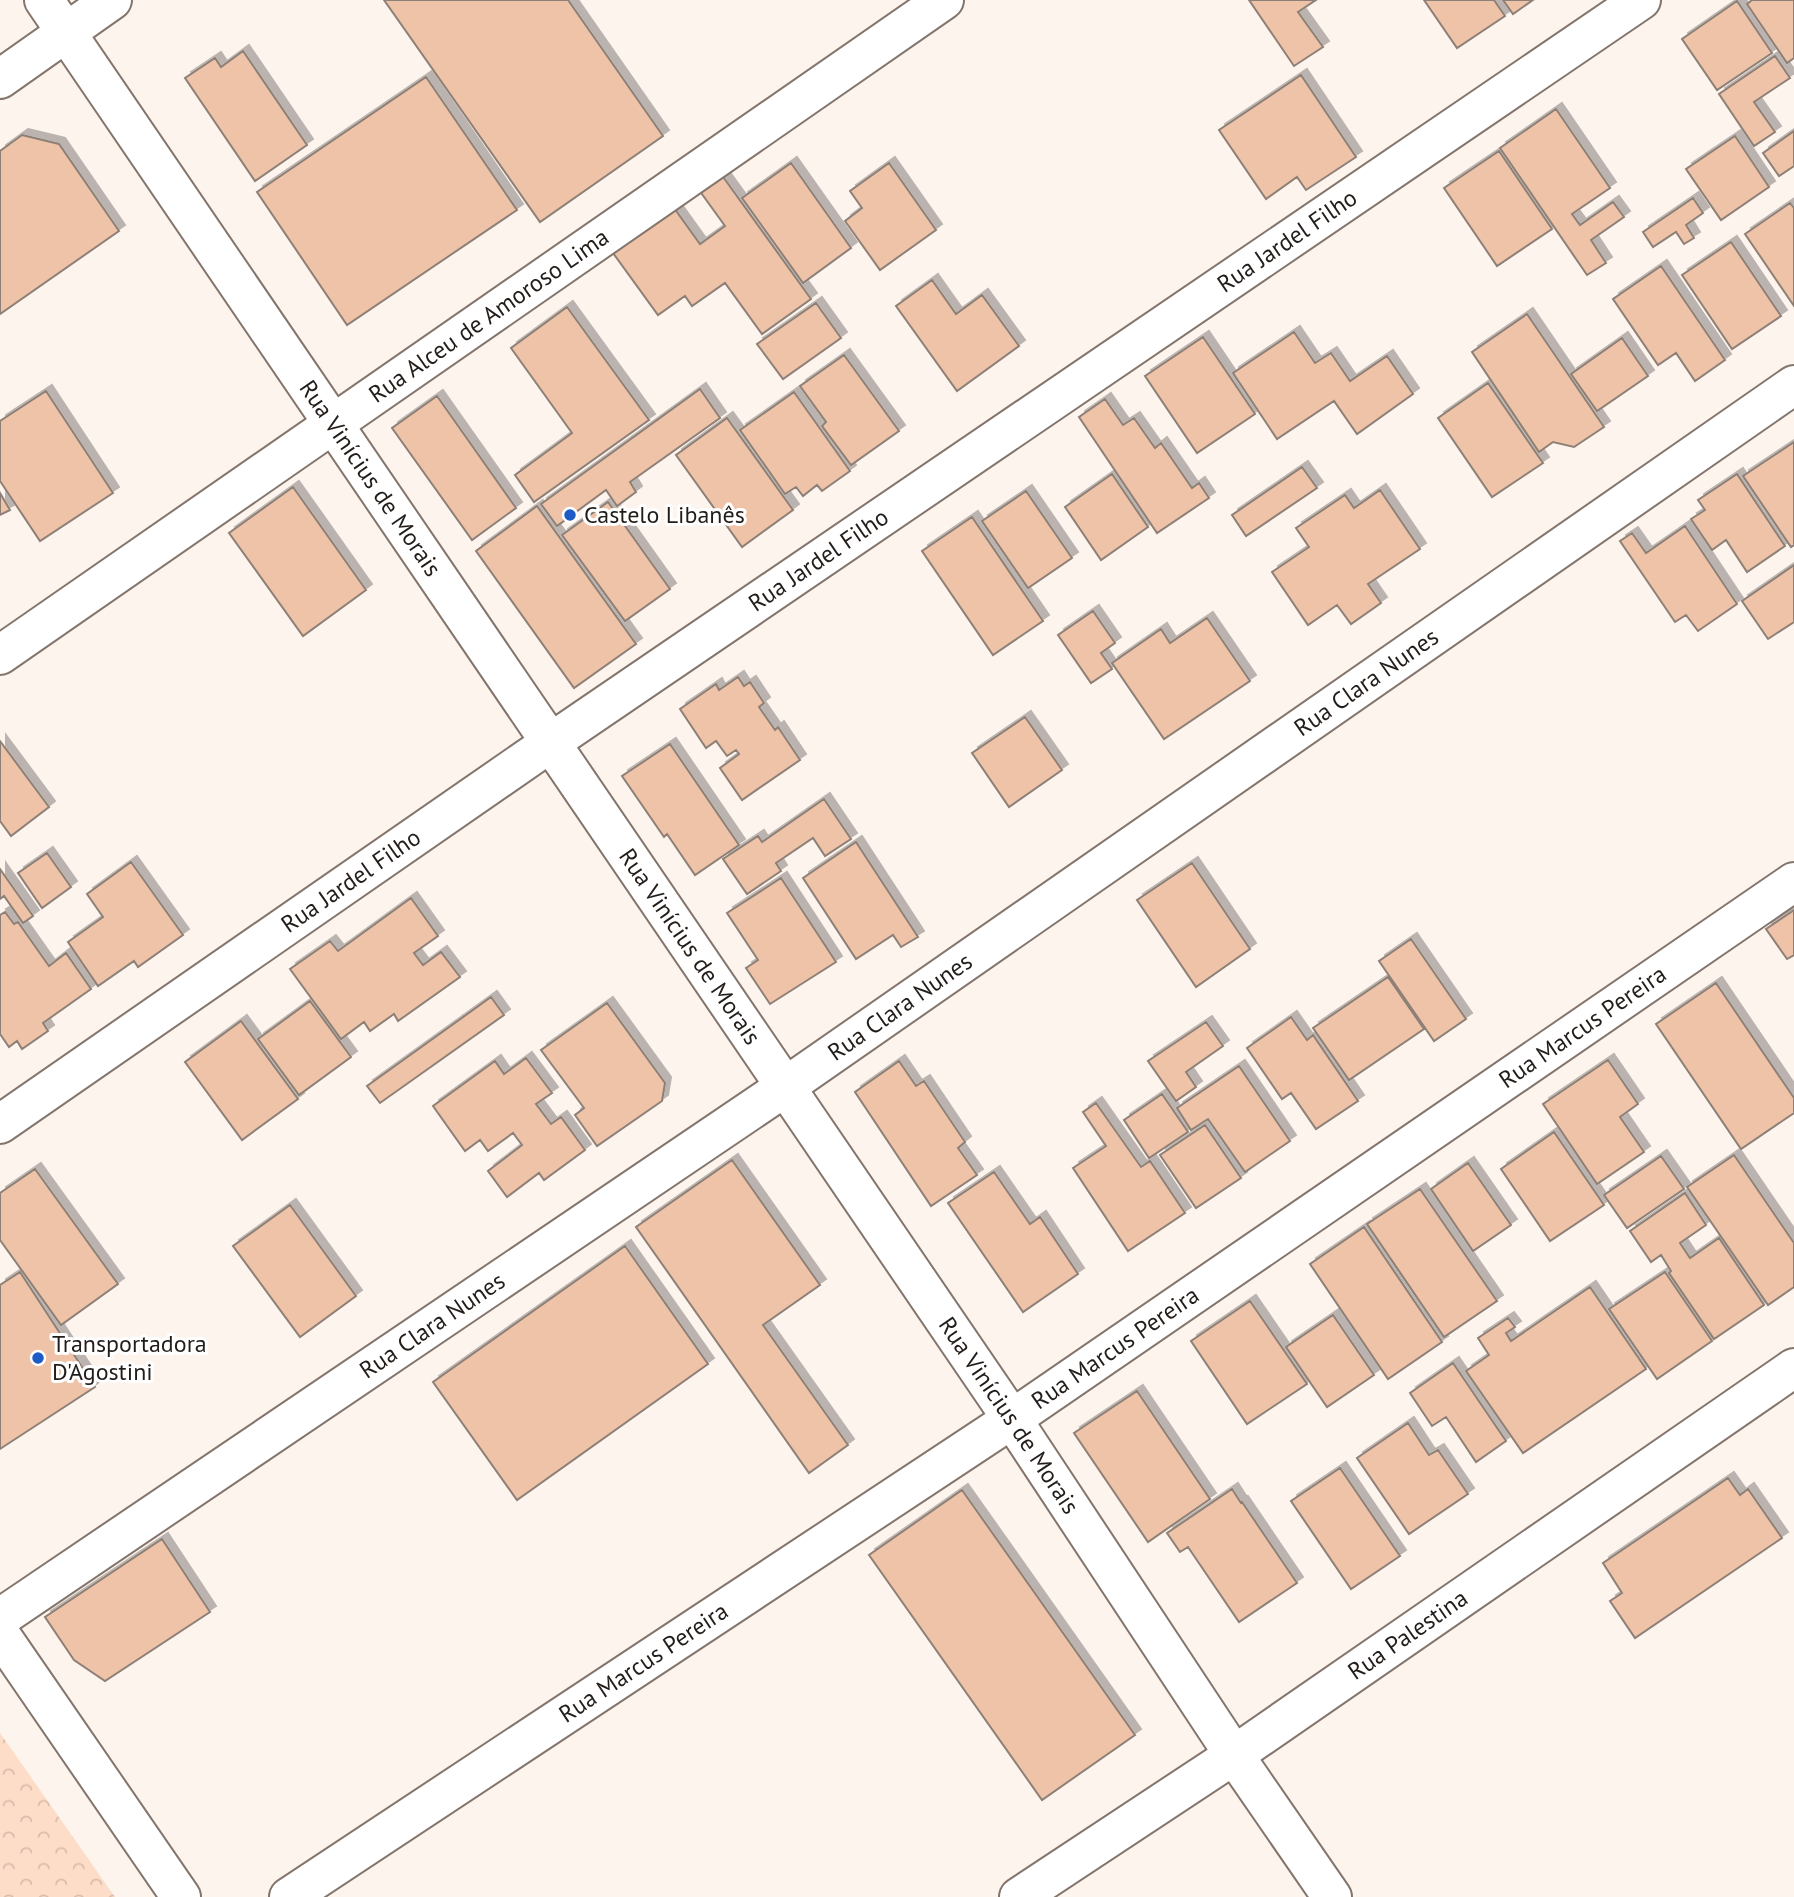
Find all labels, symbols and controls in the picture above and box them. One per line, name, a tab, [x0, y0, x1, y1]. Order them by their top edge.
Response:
street label: Rua Jardel Filho	[1211, 182, 1363, 299]
street label: Rua Alceu de Amoroso Lima	[363, 221, 615, 409]
street label: Rua Vinícius de Morais	[293, 374, 449, 582]
place label: Castelo Libanês	[584, 499, 745, 530]
street label: Rua Jardel Filho	[742, 501, 894, 618]
marker: Castelo Libanês	[562, 507, 578, 523]
street label: Rua Clara Nunes	[1288, 621, 1444, 743]
street label: Rua Jardel Filho	[275, 821, 426, 940]
street label: Rua Vinícius de Morais	[612, 842, 768, 1051]
street label: Rua Clara Nunes	[822, 945, 978, 1067]
street label: Rua Marcus Pereira	[1493, 958, 1672, 1095]
street label: Rua Clara Nunes	[353, 1265, 511, 1385]
street label: Rua Marcus Pereira	[1025, 1279, 1205, 1416]
street label: Rua Vinícius de Morais	[932, 1311, 1086, 1520]
place label: Transportadora D'Agostini	[52, 1328, 207, 1387]
marker: Transportadora D'Agostini	[30, 1350, 46, 1366]
street label: Rua Palestina	[1342, 1582, 1473, 1687]
street label: Rua Marcus Pereira	[553, 1595, 734, 1729]

